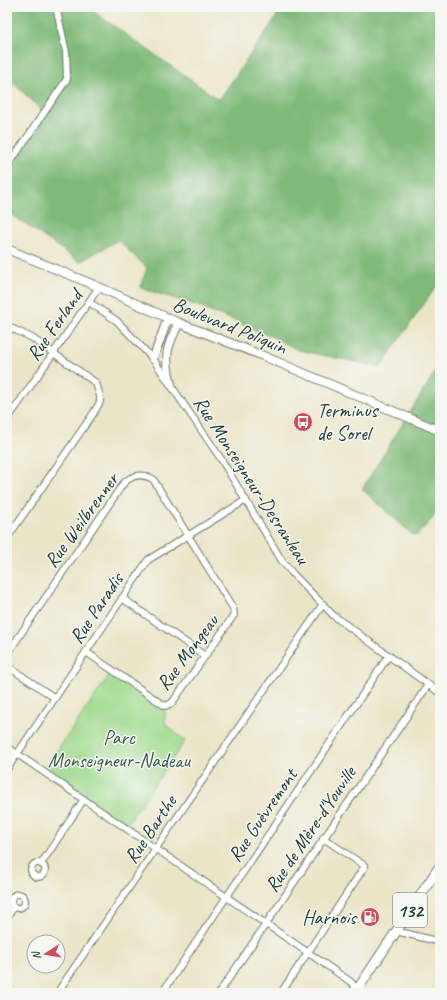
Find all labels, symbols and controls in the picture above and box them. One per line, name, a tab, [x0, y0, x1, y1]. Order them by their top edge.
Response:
street label: Rue Ferland	[21, 282, 90, 366]
street label: Boulevard Poliquin	[169, 291, 291, 360]
street label: Rue Monseigneur-Desranleau	[188, 392, 316, 570]
place label: Terminus de Sorel	[317, 398, 379, 446]
bus stop icon: Terminus de Sorel	[292, 411, 314, 433]
street label: Rue Weilbrenner	[39, 467, 125, 573]
street label: Rue Paradis	[64, 566, 130, 648]
street label: Rue Mongeau	[151, 608, 225, 695]
park label: Parc Monseigneur-Nadeau	[48, 725, 192, 773]
street label: Rue de Mère-d'Youville	[259, 760, 363, 897]
street label: Rue Guèvremont	[222, 762, 304, 867]
street label: Rue Barthe	[119, 789, 183, 868]
road number: 132	[393, 893, 427, 927]
place label: Harnois	[302, 905, 358, 930]
fuel station icon: Harnois	[359, 906, 381, 928]
north arrow	[26, 934, 66, 974]
text: N	[28, 949, 44, 961]

